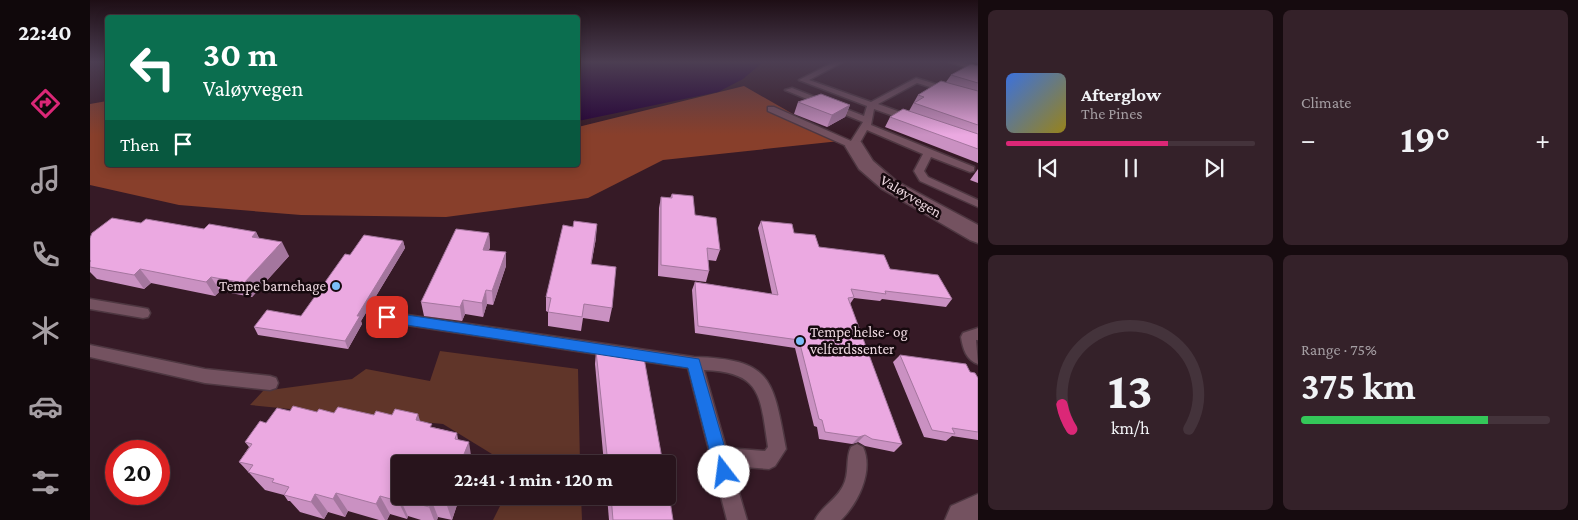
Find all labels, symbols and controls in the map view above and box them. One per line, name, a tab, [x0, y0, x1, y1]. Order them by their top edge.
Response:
text: 22:40	[18, 20, 72, 45]
icon: left	[120, 35, 185, 100]
text: 30 m	[203, 35, 278, 74]
text: Valøyvegen	[203, 76, 303, 101]
text: Afterglow	[1081, 84, 1161, 105]
icon: directions	[28, 86, 63, 121]
text: Climate	[1301, 94, 1351, 111]
text: The Pines	[1081, 105, 1142, 122]
text: 19°	[1401, 118, 1450, 160]
text: −	[1301, 124, 1316, 155]
text: +	[1535, 124, 1550, 155]
icon: arrive	[169, 130, 197, 158]
text: Then	[120, 134, 159, 155]
icon: previous	[1034, 154, 1062, 182]
icon: pause	[1117, 154, 1145, 182]
icon: next	[1200, 154, 1228, 182]
icon: music	[28, 162, 63, 197]
street label: Valøyvegen	[877, 172, 944, 221]
icon: phone	[28, 237, 63, 272]
place label: Tempe barnehage	[219, 278, 326, 295]
marker: Tempe barnehage	[330, 280, 342, 292]
pin	[366, 296, 408, 338]
icon: arrive	[373, 303, 401, 331]
icon: climate	[28, 313, 63, 348]
place label: Tempe helse- og velferdssenter	[809, 324, 908, 357]
marker: Tempe helse- og velferdssenter	[794, 335, 806, 347]
text: Range · 75%	[1301, 341, 1377, 358]
text: 13	[1108, 361, 1153, 419]
text: 375 km	[1301, 365, 1416, 407]
icon: car	[28, 389, 63, 424]
text: km/h	[1111, 418, 1150, 438]
speed limit sign: 20	[105, 440, 170, 505]
position arrow	[697, 445, 749, 497]
icon: filters	[28, 465, 63, 500]
text: 22:41 · 1 min · 120 m	[454, 469, 613, 490]

